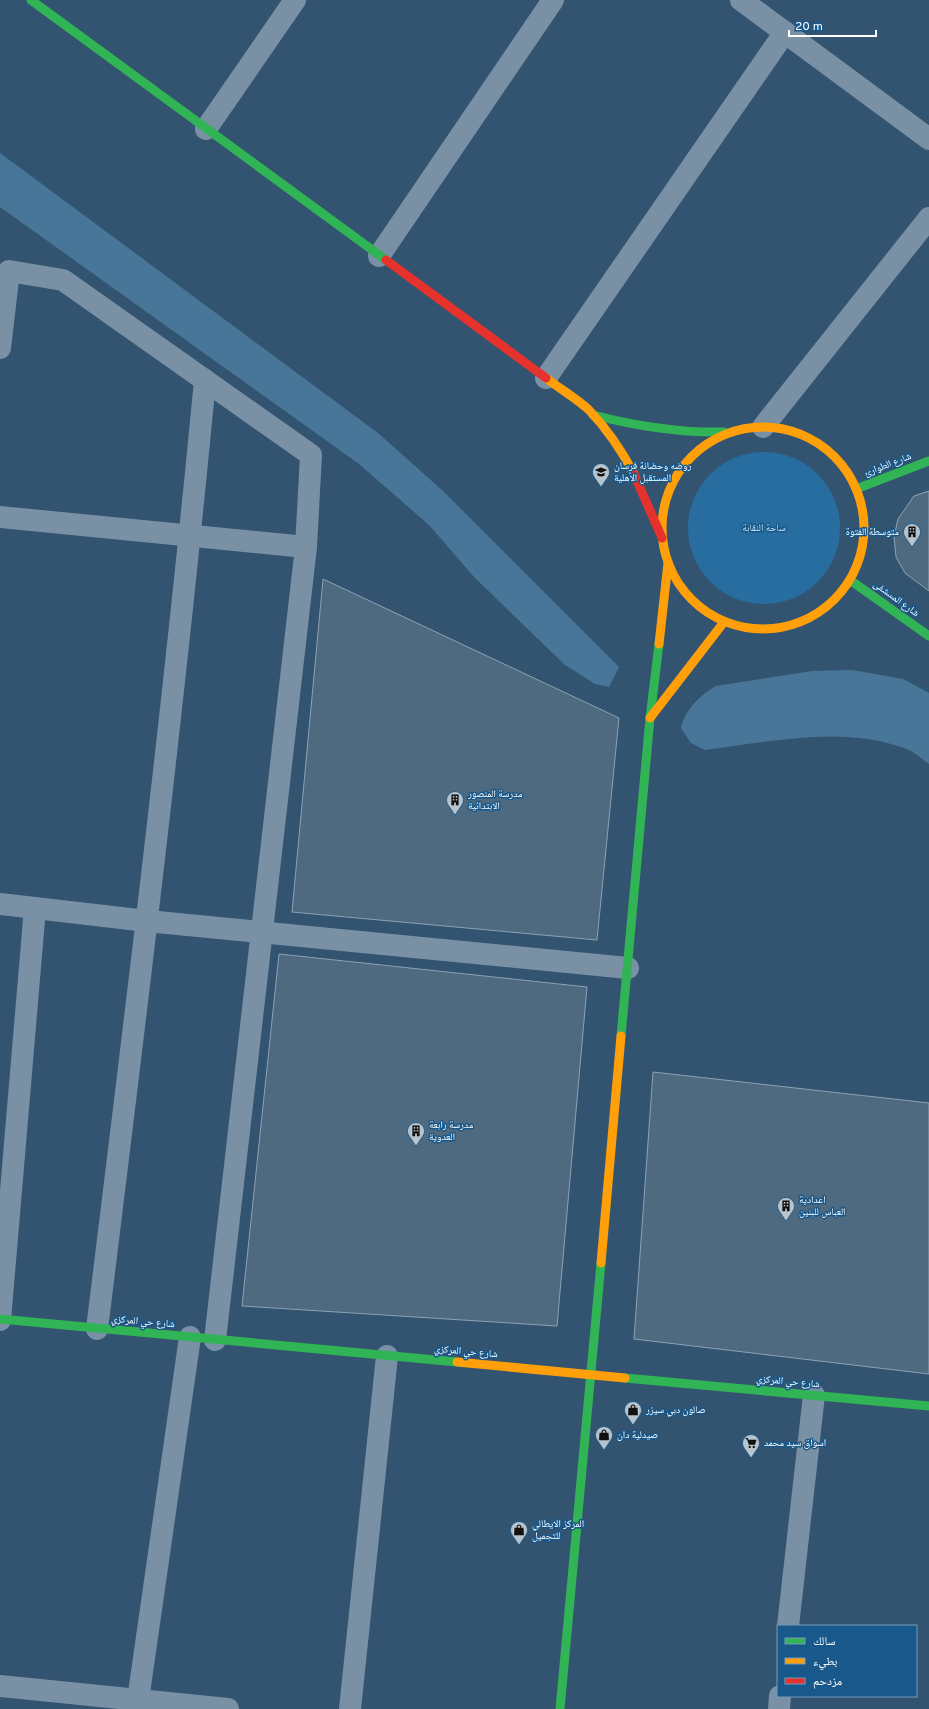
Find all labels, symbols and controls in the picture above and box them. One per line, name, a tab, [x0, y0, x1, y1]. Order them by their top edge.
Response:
scale bar	[789, 12, 876, 38]
text: 20 m	[795, 19, 823, 35]
street label: شارع الطوارئ	[862, 450, 914, 480]
place label: روضه وحضانة فرسان المستقبل الأهلية	[614, 460, 692, 485]
school or university icon: روضه وحضانة فرسان المستقبل الأهلية	[591, 462, 611, 487]
park label: ساحة النقابة	[742, 522, 786, 535]
building icon: متوسطة الفتوة	[902, 522, 922, 547]
place label: متوسطة الفتوة	[846, 526, 899, 539]
street label: شارع المسشفى	[870, 578, 922, 620]
place label: مدرسة المنصور الابتدائية	[467, 788, 523, 813]
building icon: مدرسة المنصور الابتدائية	[445, 790, 465, 815]
place label: مدرسة رابعة العدوية	[429, 1119, 474, 1144]
building icon: مدرسة رابعة العدوية	[406, 1121, 426, 1146]
place label: اعدادية العباس للبنين	[799, 1194, 845, 1219]
building icon: اعدادية العباس للبنين	[776, 1196, 796, 1221]
street label: شارع حي المركزي	[111, 1313, 176, 1332]
street label: شارع حي المركزي	[434, 1343, 499, 1362]
street label: شارع حي المركزي	[756, 1373, 821, 1392]
shop icon: صالون دبي سيزر	[623, 1400, 643, 1425]
place label: صالون دبي سيزر	[645, 1404, 706, 1417]
shop icon: صيدلية دان	[594, 1425, 614, 1450]
place label: صيدلية دان	[617, 1429, 658, 1442]
supermarket icon: اسواق سيد محمد	[741, 1433, 761, 1458]
place label: اسواق سيد محمد	[764, 1437, 826, 1450]
place label: المركز الايطالي للتجميل	[532, 1518, 584, 1543]
shop icon: المركز الايطالي للتجميل	[509, 1520, 529, 1545]
legend	[777, 1625, 917, 1697]
text: سالك	[813, 1634, 835, 1650]
text: بطيء	[813, 1654, 837, 1671]
text: مزدحم	[813, 1674, 842, 1690]

